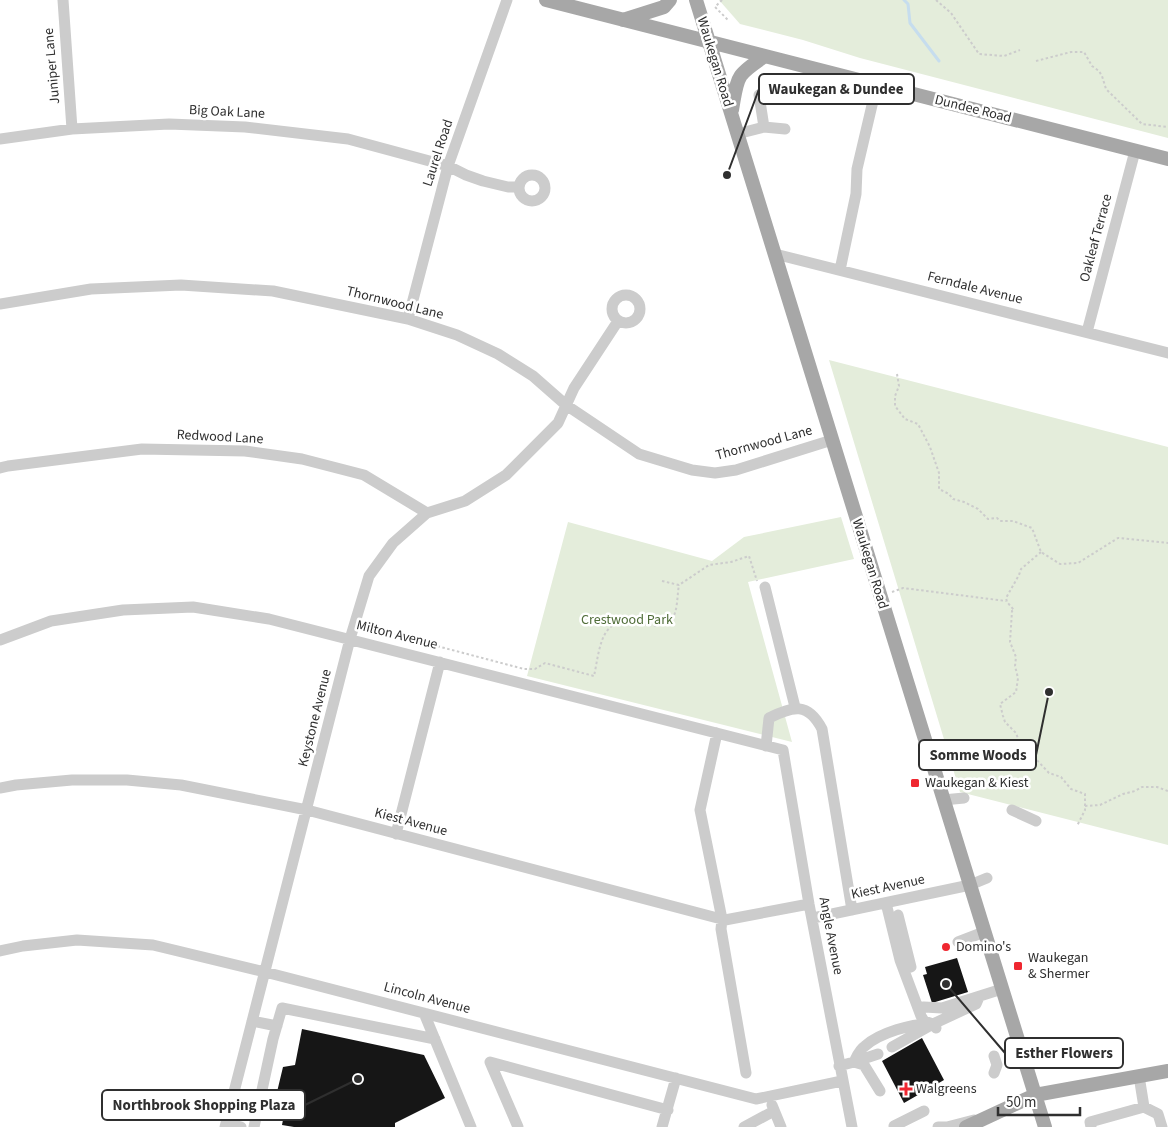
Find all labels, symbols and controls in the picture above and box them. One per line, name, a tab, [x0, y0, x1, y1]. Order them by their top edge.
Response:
street label: Waukegan Road	[692, 14, 738, 110]
street label: Juniper Lane	[39, 27, 65, 105]
callout: Waukegan & Dundee	[759, 74, 914, 104]
text: Waukegan & Dundee	[769, 79, 904, 100]
street label: Dundee Road	[933, 90, 1013, 128]
street label: Big Oak Lane	[188, 100, 266, 124]
street label: Laurel Road	[418, 117, 458, 189]
street label: Oakleaf Terrace	[1075, 192, 1117, 284]
street label: Ferndale Avenue	[925, 267, 1025, 310]
street label: Thornwood Lane	[344, 281, 446, 325]
street label: Thornwood Lane	[713, 420, 815, 466]
street label: Redwood Lane	[176, 425, 264, 449]
street label: Waukegan Road	[847, 516, 893, 612]
park label: Crestwood Park	[581, 610, 673, 630]
street label: Milton Avenue	[354, 615, 440, 655]
street label: Keystone Avenue	[293, 667, 337, 769]
callout: Somme Woods	[919, 740, 1036, 770]
text: Somme Woods	[929, 745, 1027, 766]
place label: Waukegan & Kiest	[925, 773, 1029, 793]
marker: Waukegan & Kiest	[909, 777, 921, 789]
street label: Kiest Avenue	[372, 803, 450, 841]
street label: Kiest Avenue	[849, 869, 927, 905]
street label: Angle Avenue	[814, 895, 848, 977]
place label: Domino's	[956, 937, 1011, 957]
marker: Domino's	[940, 941, 952, 953]
place label: Waukegan & Shermer	[1028, 948, 1090, 984]
marker: Waukegan & Shermer	[1012, 960, 1024, 972]
street label: Lincoln Avenue	[382, 977, 473, 1019]
callout: Esther Flowers	[1005, 1038, 1123, 1068]
text: Esther Flowers	[1015, 1043, 1113, 1064]
place label: Walgreens	[916, 1079, 977, 1099]
marker: Walgreens	[900, 1083, 912, 1095]
scale bar	[998, 1084, 1080, 1116]
callout: Northbrook Shopping Plaza	[102, 1090, 305, 1120]
text: 50 m	[1006, 1092, 1036, 1113]
text: Northbrook Shopping Plaza	[113, 1095, 295, 1116]

